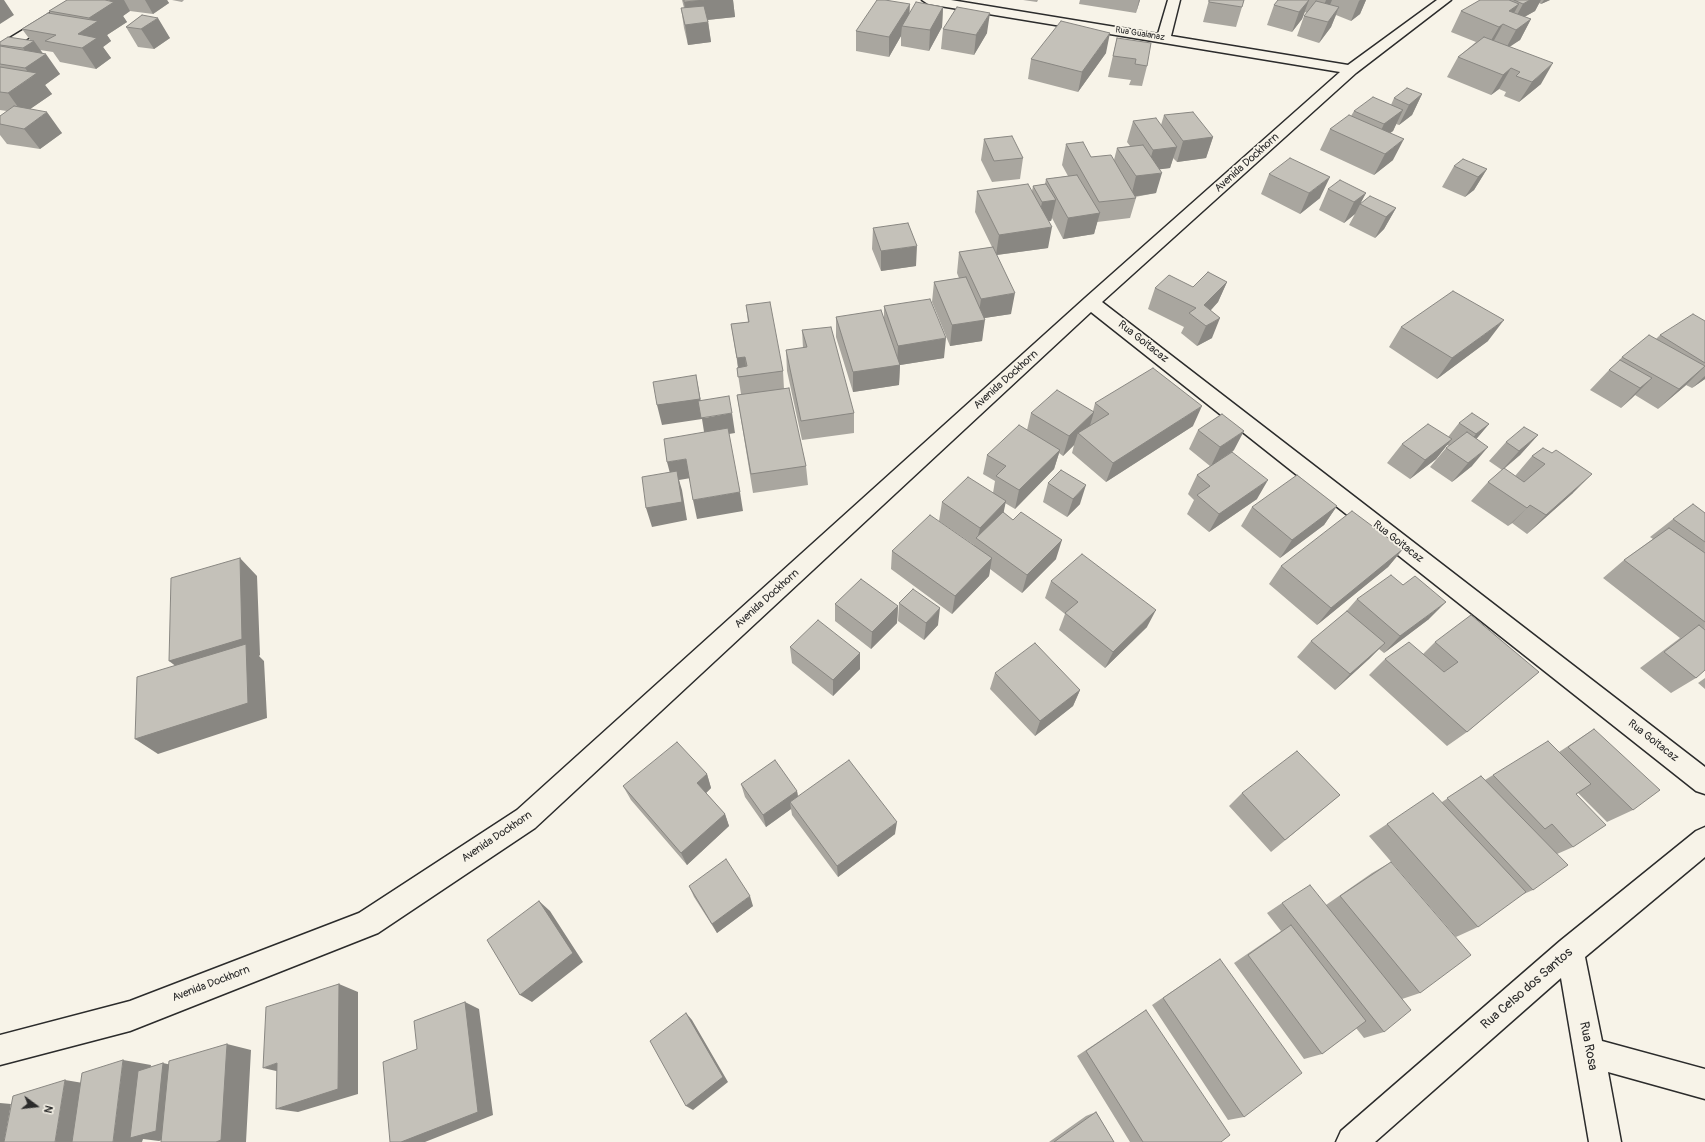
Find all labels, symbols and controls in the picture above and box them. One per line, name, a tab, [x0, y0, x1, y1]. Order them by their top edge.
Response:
street label: Rua Guaianaz	[1114, 25, 1166, 43]
street label: Avenida Dockhorn	[1212, 131, 1282, 195]
street label: Rua Goitacaz	[1115, 318, 1171, 366]
street label: Avenida Dockhorn	[971, 348, 1041, 412]
street label: Rua Goitacaz	[1370, 518, 1426, 566]
street label: Avenida Dockhorn	[732, 567, 802, 631]
street label: Rua Goitacaz	[1625, 717, 1681, 765]
street label: Avenida Dockhorn	[459, 809, 535, 865]
street label: Rua Celso dos Santos	[1478, 945, 1576, 1033]
street label: Avenida Dockhorn	[170, 963, 252, 1005]
street label: Rua Rosa	[1576, 1020, 1600, 1072]
north arrow	[16, 1086, 56, 1126]
text: N	[41, 1104, 55, 1115]

